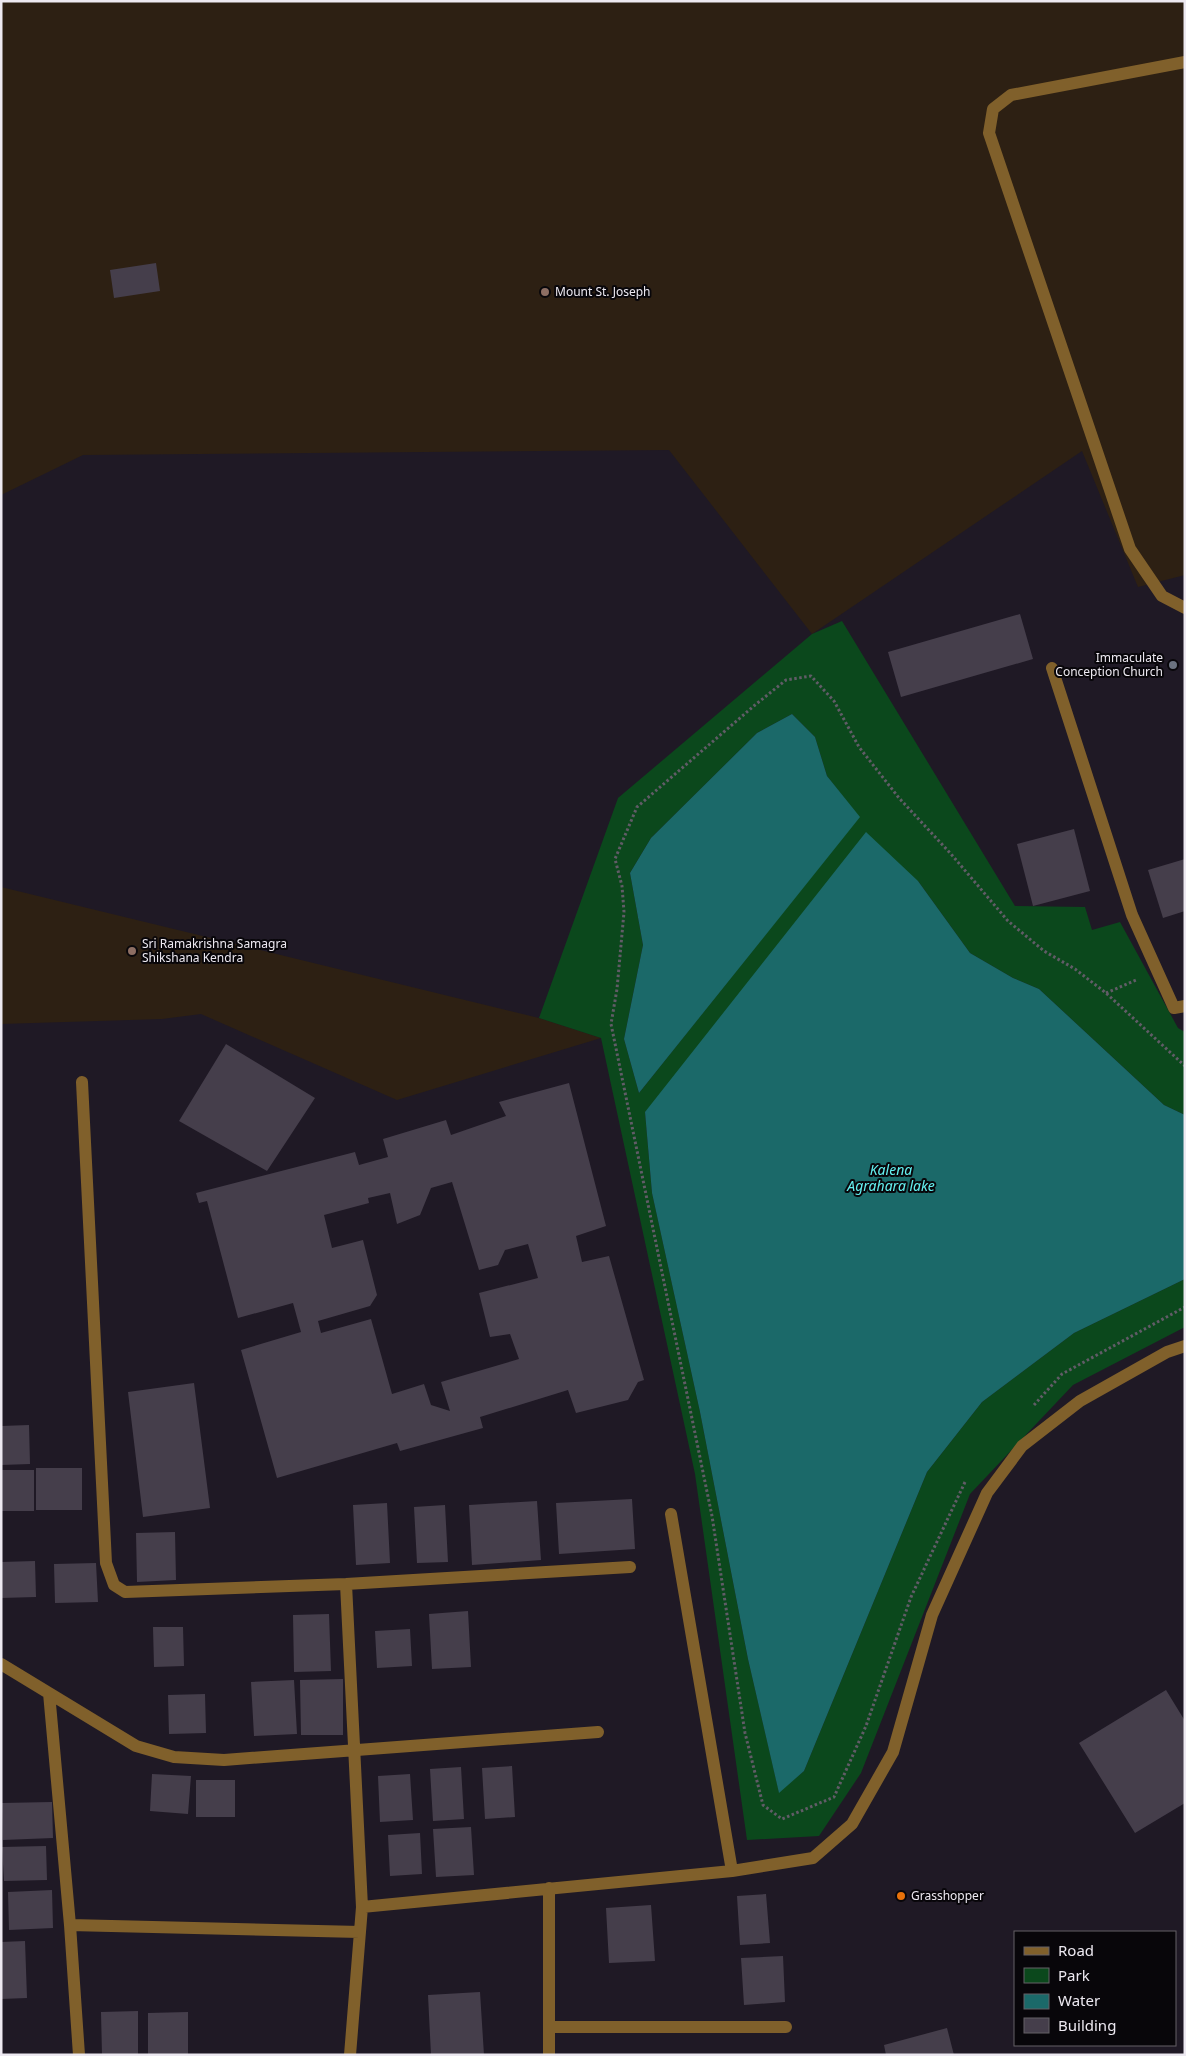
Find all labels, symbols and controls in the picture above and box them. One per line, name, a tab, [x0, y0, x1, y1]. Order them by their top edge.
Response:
place label: Mount St. Joseph	[555, 283, 651, 300]
marker: Mount St. Joseph	[539, 286, 551, 298]
place label: Immaculate Conception Church	[1055, 649, 1163, 680]
marker: Immaculate Conception Church	[1167, 659, 1179, 671]
place label: Sri Ramakrishna Samagra Shikshana Kendra	[142, 935, 287, 966]
marker: Sri Ramakrishna Samagra Shikshana Kendra	[126, 945, 138, 957]
water label: Kalena Agrahara lake	[846, 1160, 935, 1195]
place label: Grasshopper	[911, 1887, 984, 1904]
marker: Grasshopper	[895, 1890, 907, 1902]
legend	[1014, 1931, 1176, 2046]
text: Road	[1058, 1940, 1094, 1960]
text: Park	[1058, 1965, 1090, 1985]
text: Water	[1058, 1990, 1100, 2010]
text: Building	[1058, 2015, 1116, 2035]

